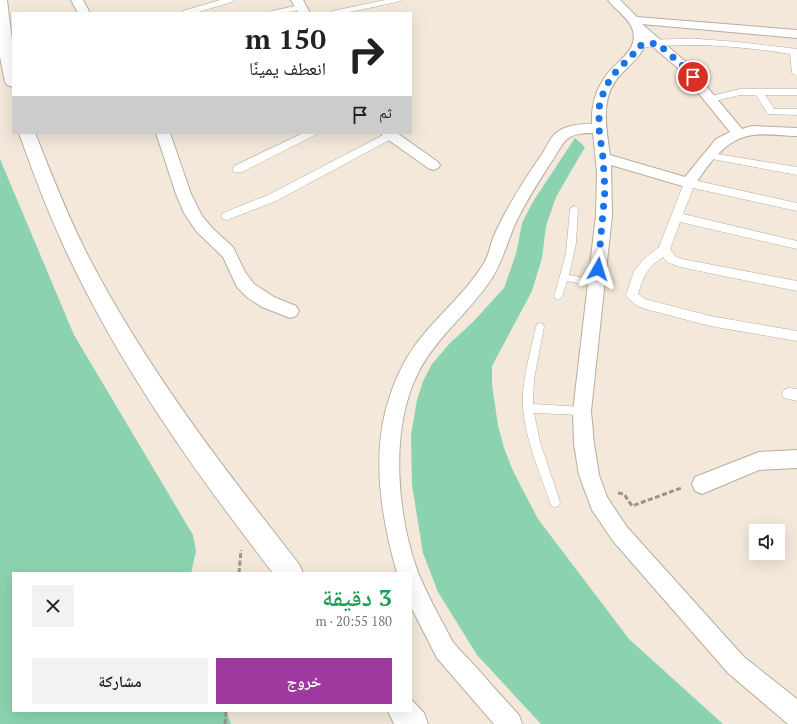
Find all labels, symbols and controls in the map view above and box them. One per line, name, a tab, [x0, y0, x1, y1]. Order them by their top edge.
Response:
text: 150 m	[245, 20, 326, 57]
icon: right	[340, 28, 392, 80]
text: انعطف يمينًا	[249, 56, 326, 80]
pin	[676, 60, 710, 94]
icon: arrive	[682, 66, 704, 88]
text: ثم	[379, 102, 392, 122]
icon: arrive	[349, 104, 371, 126]
position arrow	[577, 248, 619, 290]
map controls	[749, 524, 785, 560]
button: sound	[749, 524, 785, 560]
text: 3 دقيقة	[322, 581, 392, 613]
button: close	[32, 585, 74, 627]
text: 180 m · 20:55	[315, 612, 392, 630]
button: مشاركة	[32, 658, 208, 704]
button: خروج	[216, 658, 392, 704]

